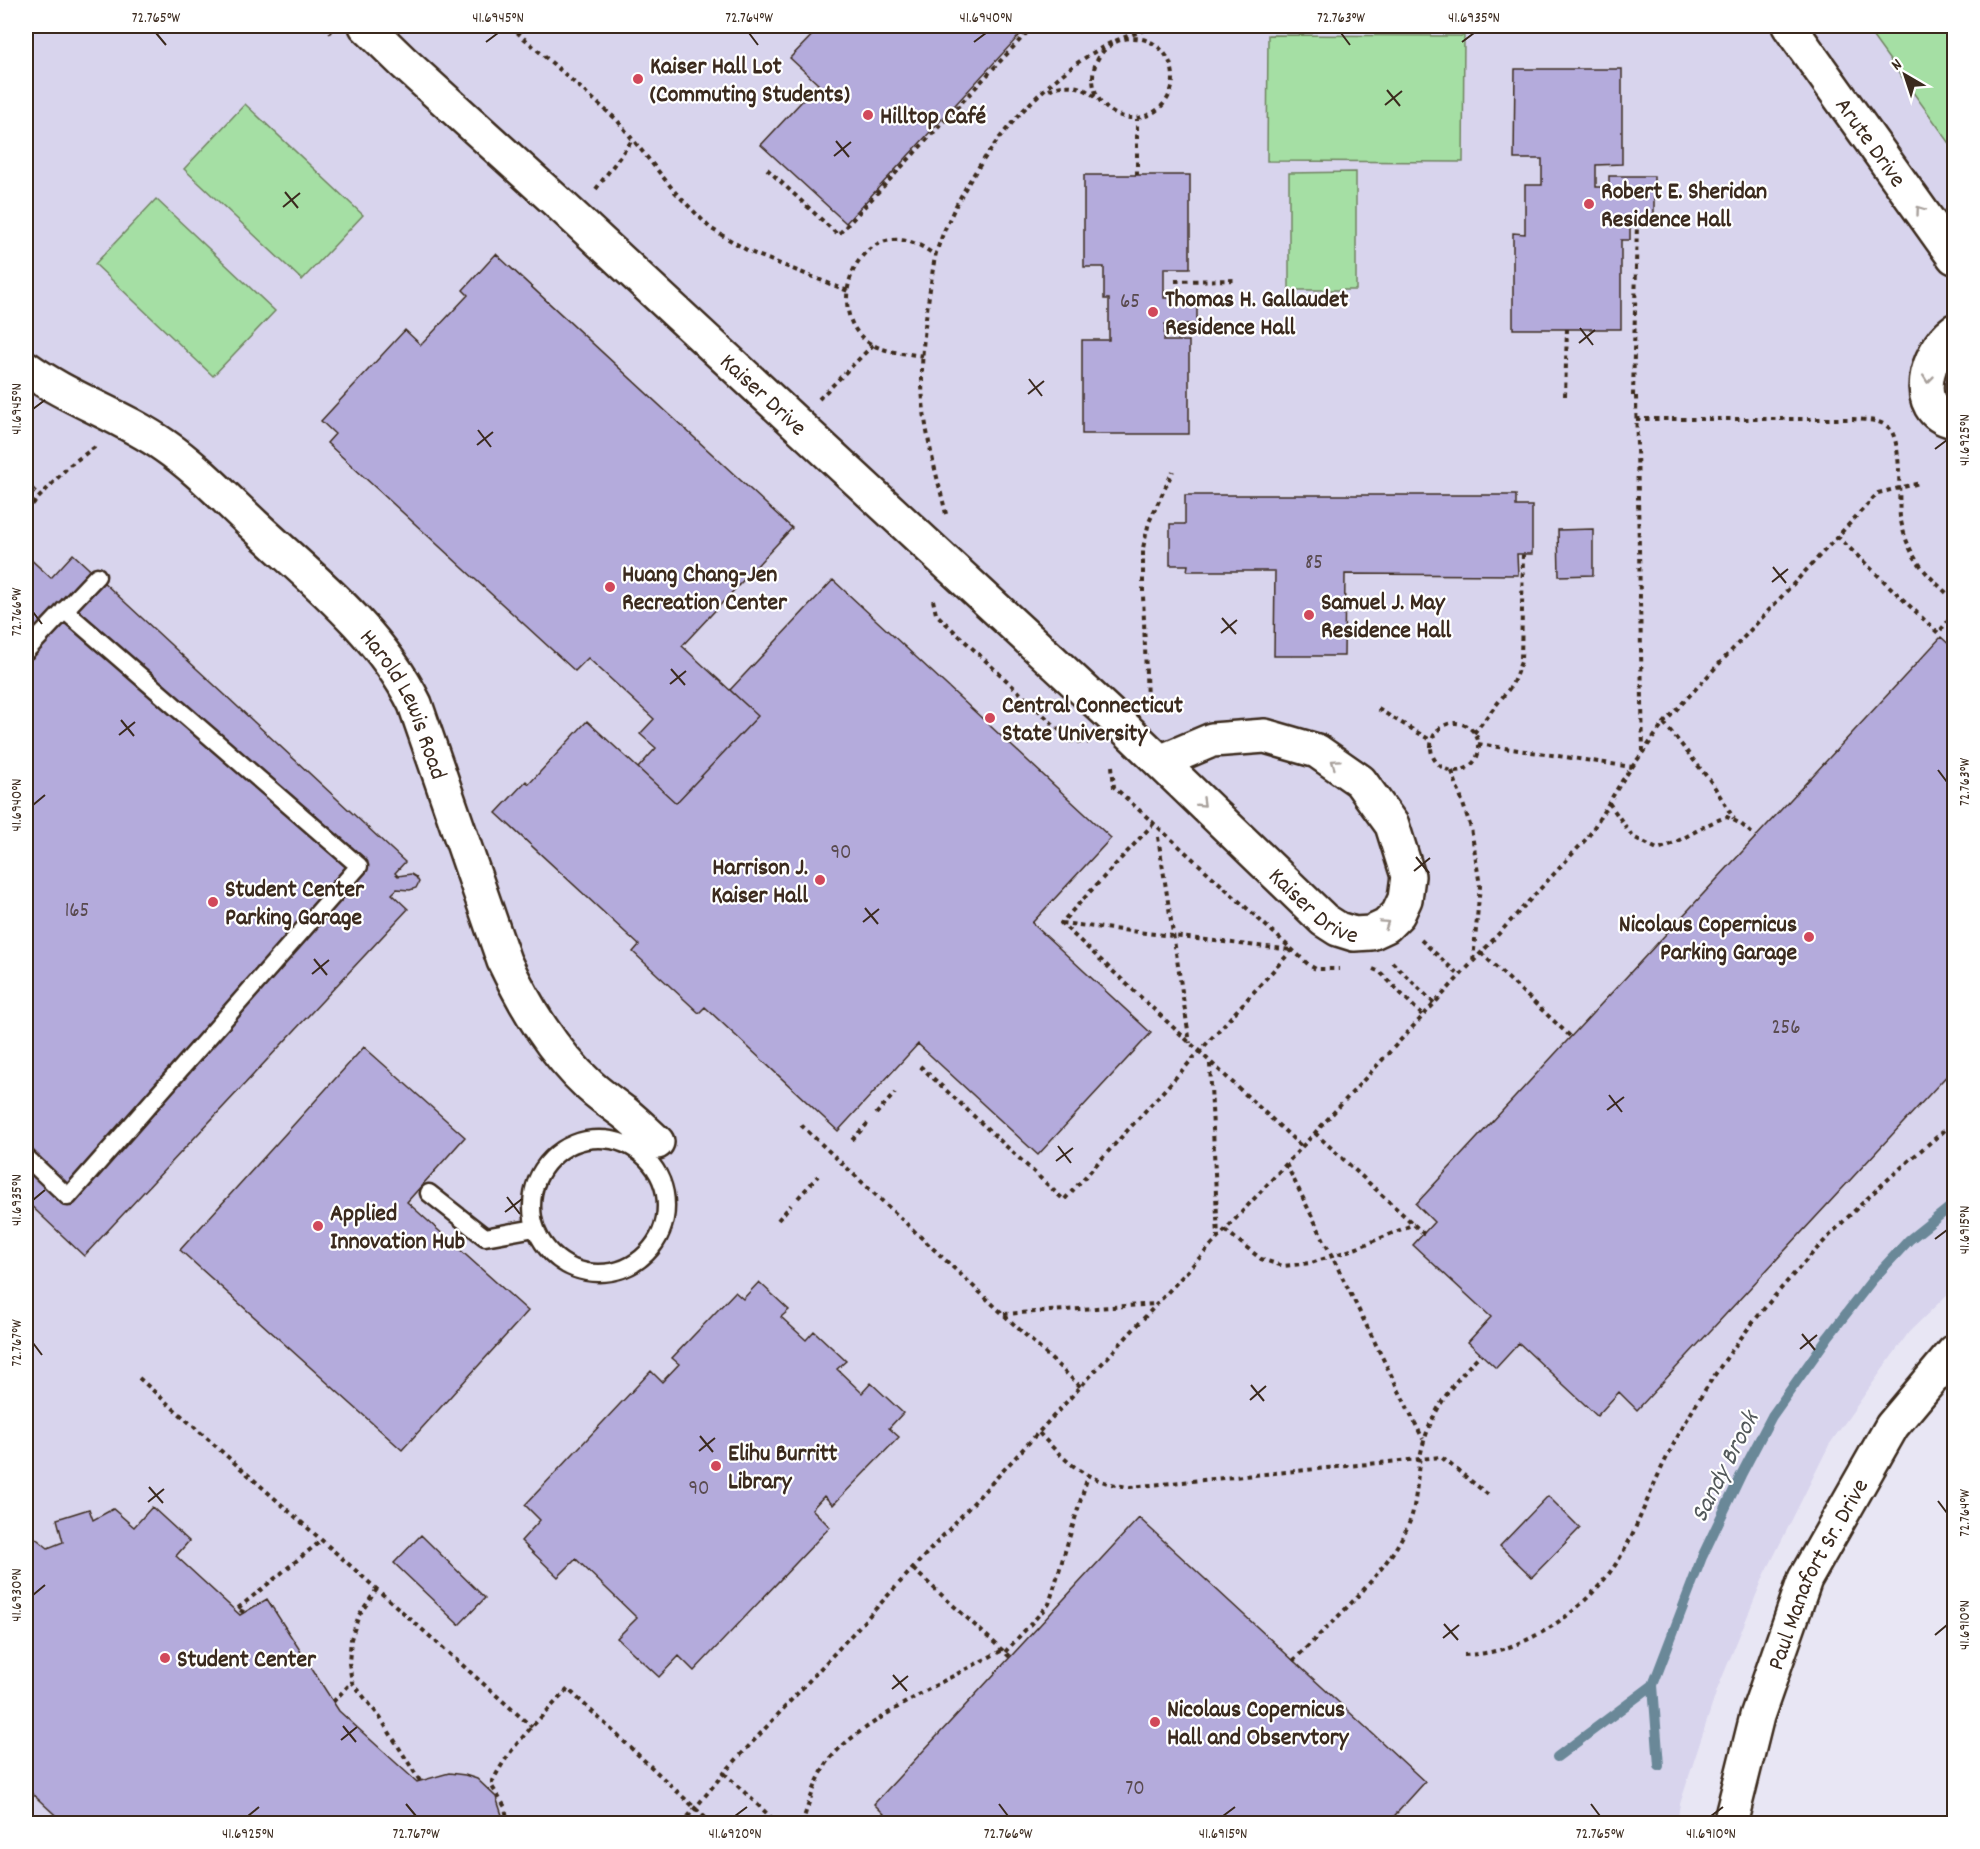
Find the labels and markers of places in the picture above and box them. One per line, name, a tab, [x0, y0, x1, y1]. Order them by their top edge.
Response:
place label: Kaiser Hall Lot (Commuting Students)	[650, 51, 850, 113]
marker: Kaiser Hall Lot (Commuting Students)	[631, 72, 645, 86]
place label: Hilltop Café	[880, 101, 986, 135]
marker: Hilltop Café	[861, 108, 875, 122]
place label: Robert E. Sheridan Residence Hall	[1601, 176, 1767, 238]
marker: Robert E. Sheridan Residence Hall	[1582, 197, 1596, 211]
place label: Thomas H. Gallaudet Residence Hall	[1165, 284, 1349, 346]
marker: Thomas H. Gallaudet Residence Hall	[1146, 305, 1160, 319]
place label: Huang Chang-Jen Recreation Center	[622, 559, 788, 621]
marker: Huang Chang-Jen Recreation Center	[603, 580, 617, 594]
place label: Samuel J. May Residence Hall	[1321, 587, 1452, 649]
marker: Samuel J. May Residence Hall	[1302, 608, 1316, 622]
place label: Central Connecticut State University	[1002, 690, 1183, 752]
marker: Central Connecticut State University	[983, 711, 997, 725]
place label: Harrison J. Kaiser Hall	[711, 852, 808, 914]
marker: Harrison J. Kaiser Hall	[813, 873, 827, 887]
place label: Student Center Parking Garage	[225, 874, 365, 936]
marker: Student Center Parking Garage	[206, 895, 220, 909]
place label: Nicolaus Copernicus Parking Garage	[1619, 909, 1797, 971]
marker: Nicolaus Copernicus Parking Garage	[1802, 930, 1816, 944]
place label: Applied Innovation Hub	[330, 1198, 465, 1260]
marker: Applied Innovation Hub	[311, 1219, 325, 1233]
place label: Elihu Burritt Library	[728, 1438, 838, 1500]
marker: Elihu Burritt Library	[709, 1459, 723, 1473]
place label: Student Center	[177, 1644, 317, 1678]
marker: Student Center	[158, 1651, 172, 1665]
place label: Nicolaus Copernicus Hall and Observtory	[1167, 1694, 1350, 1756]
marker: Nicolaus Copernicus Hall and Observtory	[1148, 1715, 1162, 1729]

